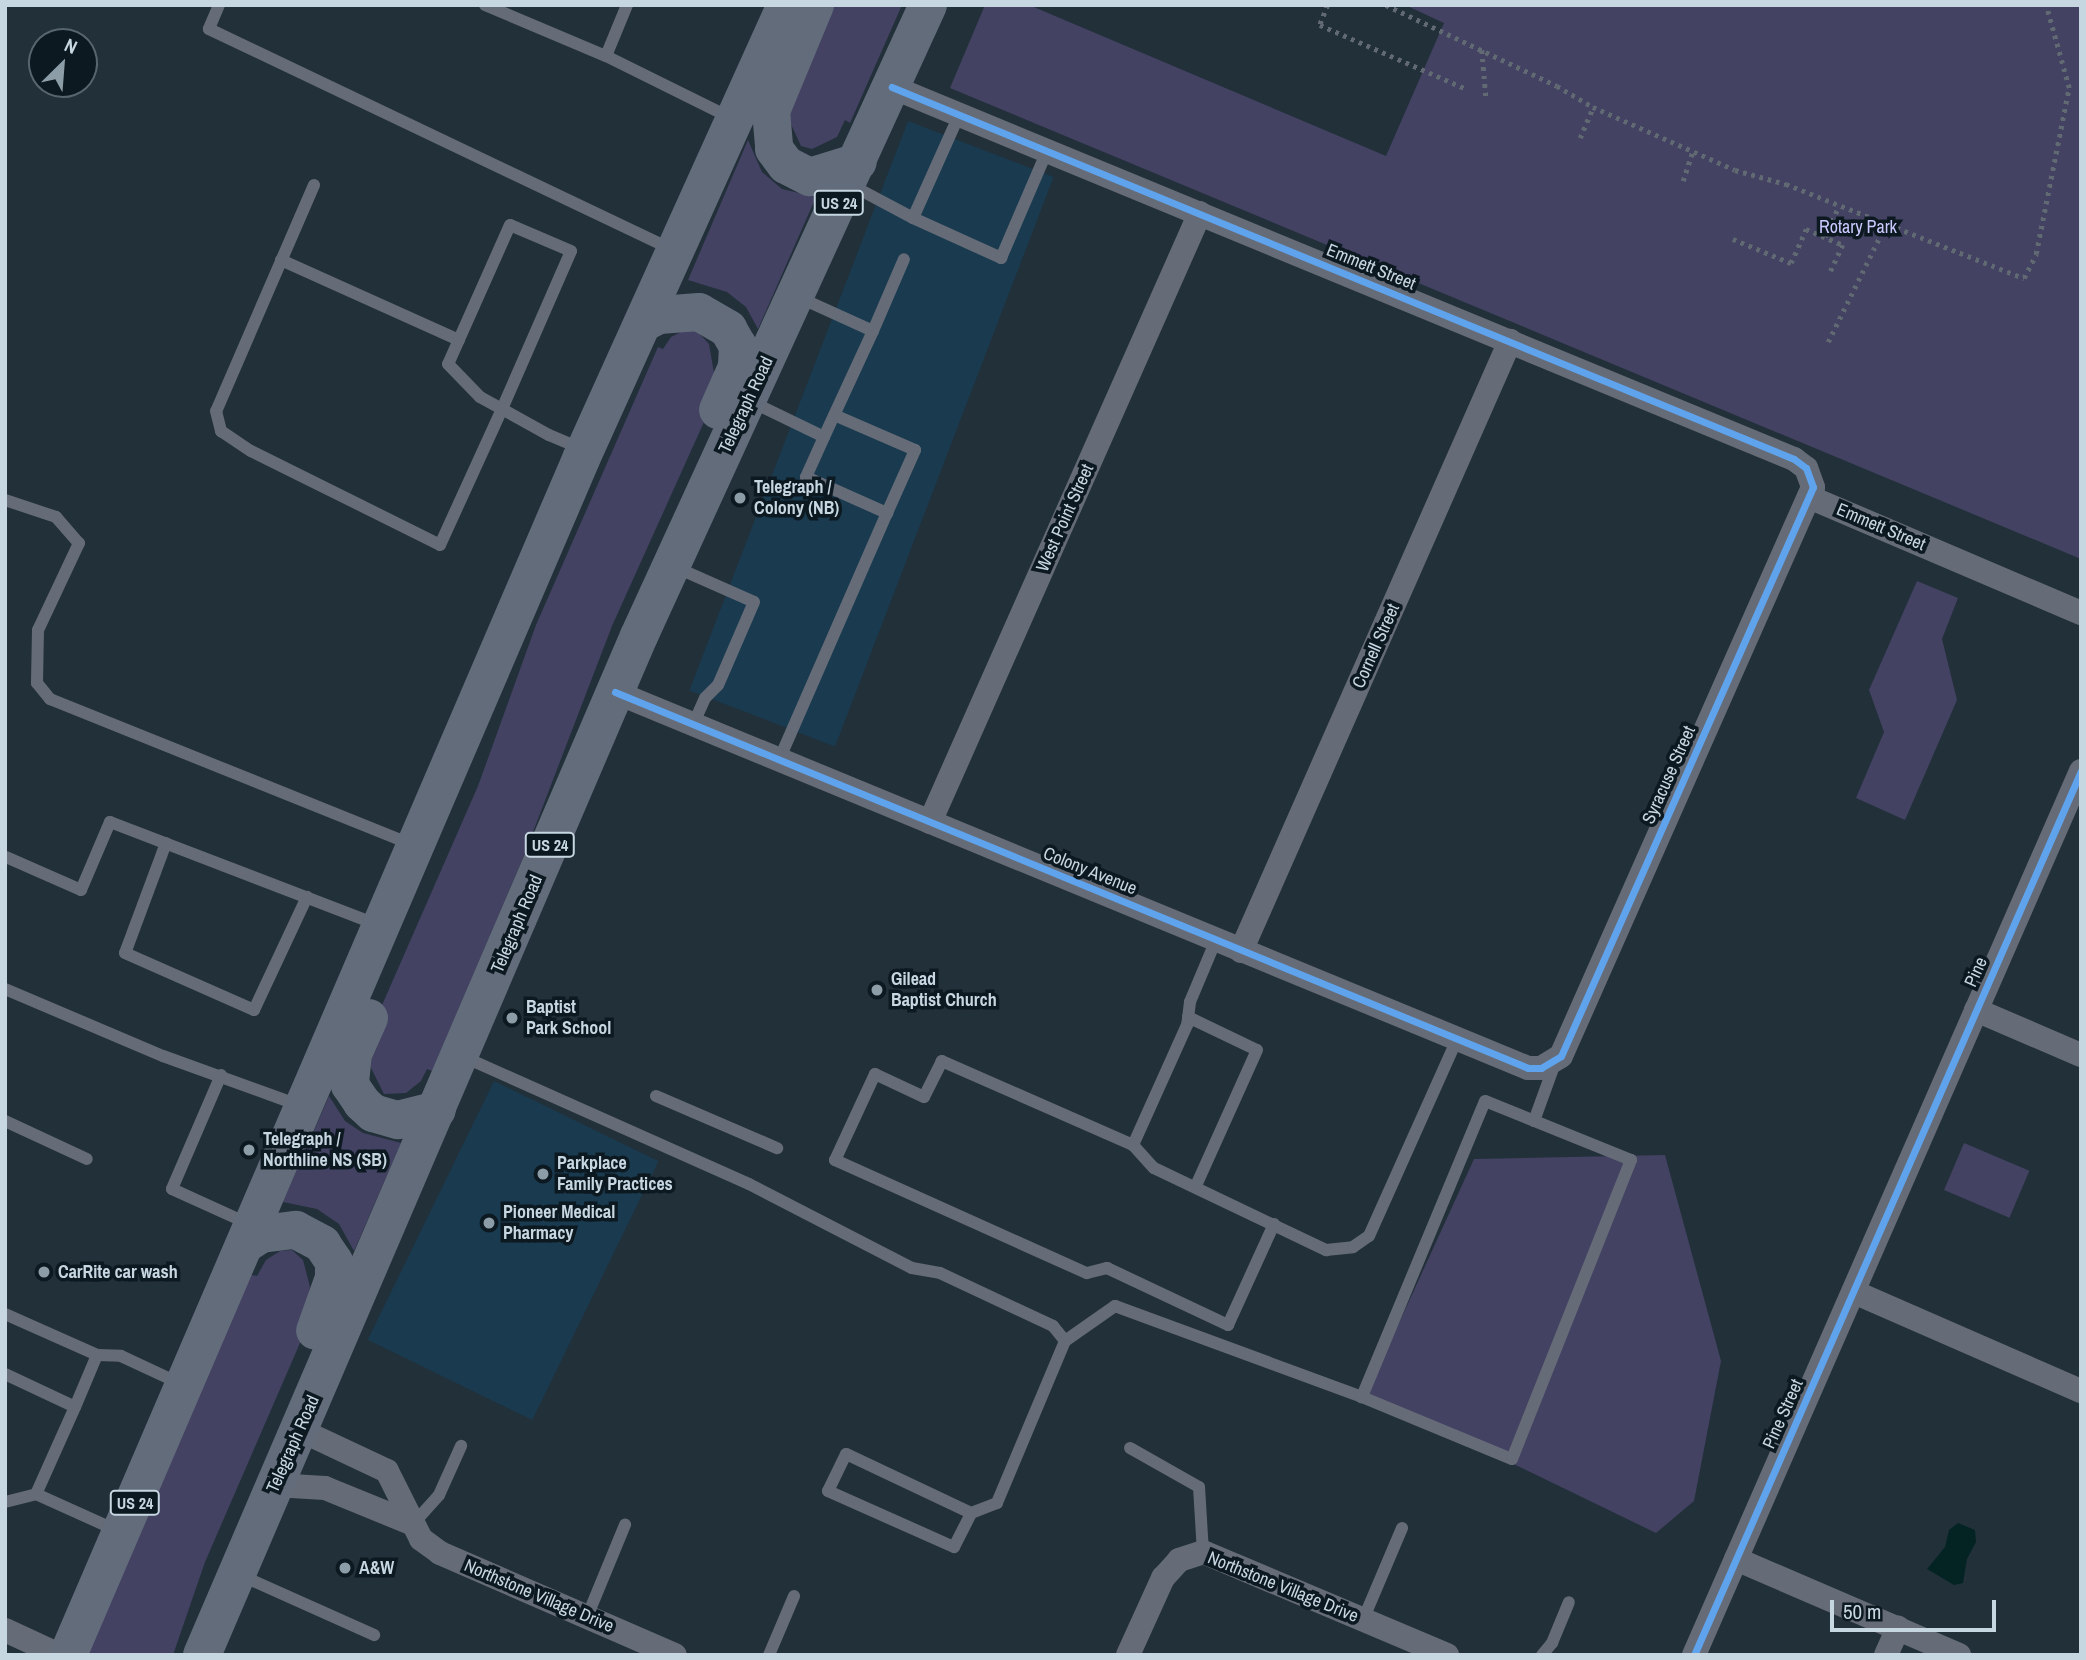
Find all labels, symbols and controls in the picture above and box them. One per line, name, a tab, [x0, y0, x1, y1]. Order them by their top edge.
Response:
north arrow	[28, 28, 98, 98]
text: N	[60, 32, 82, 60]
road number: US 24	[813, 190, 865, 216]
park label: Rotary Park	[1819, 216, 1897, 238]
street label: Emmett Street	[1323, 239, 1419, 295]
street label: Telegraph Road	[714, 353, 778, 457]
street label: West Point Street	[1032, 461, 1098, 575]
place label: Telegraph / Colony (NB)	[754, 477, 839, 520]
marker: Telegraph / Colony (NB)	[732, 490, 748, 506]
street label: Emmett Street	[1833, 499, 1929, 555]
street label: Cornell Street	[1348, 600, 1404, 692]
street label: Syracuse Street	[1638, 723, 1700, 827]
road number: US 24	[524, 832, 576, 858]
street label: Colony Avenue	[1040, 842, 1140, 900]
street label: Telegraph Road	[487, 872, 547, 976]
street label: Pine	[1960, 954, 1992, 990]
place label: Gilead Baptist Church	[891, 969, 997, 1012]
marker: Gilead Baptist Church	[869, 982, 885, 998]
place label: Baptist Park School	[526, 997, 611, 1040]
marker: Baptist Park School	[504, 1010, 520, 1026]
place label: Telegraph / Northline NS (SB)	[263, 1129, 387, 1172]
marker: Telegraph / Northline NS (SB)	[241, 1142, 257, 1158]
place label: Parkplace Family Practices	[557, 1153, 673, 1196]
marker: Parkplace Family Practices	[535, 1166, 551, 1182]
place label: Pioneer Medical Pharmacy	[503, 1202, 615, 1244]
marker: Pioneer Medical Pharmacy	[481, 1215, 497, 1231]
place label: CarRite car wash	[58, 1261, 178, 1283]
marker: CarRite car wash	[36, 1264, 52, 1280]
street label: Pine Street	[1758, 1376, 1808, 1452]
street label: Telegraph Road	[262, 1392, 324, 1496]
road number: US 24	[109, 1490, 161, 1516]
street label: Northstone Village Drive	[1205, 1547, 1361, 1627]
street label: Northstone Village Drive	[461, 1555, 617, 1637]
place label: A&W	[359, 1557, 394, 1579]
marker: A&W	[337, 1560, 353, 1576]
scale bar	[1834, 1586, 2000, 1630]
text: 50 m	[1843, 1597, 1881, 1626]

